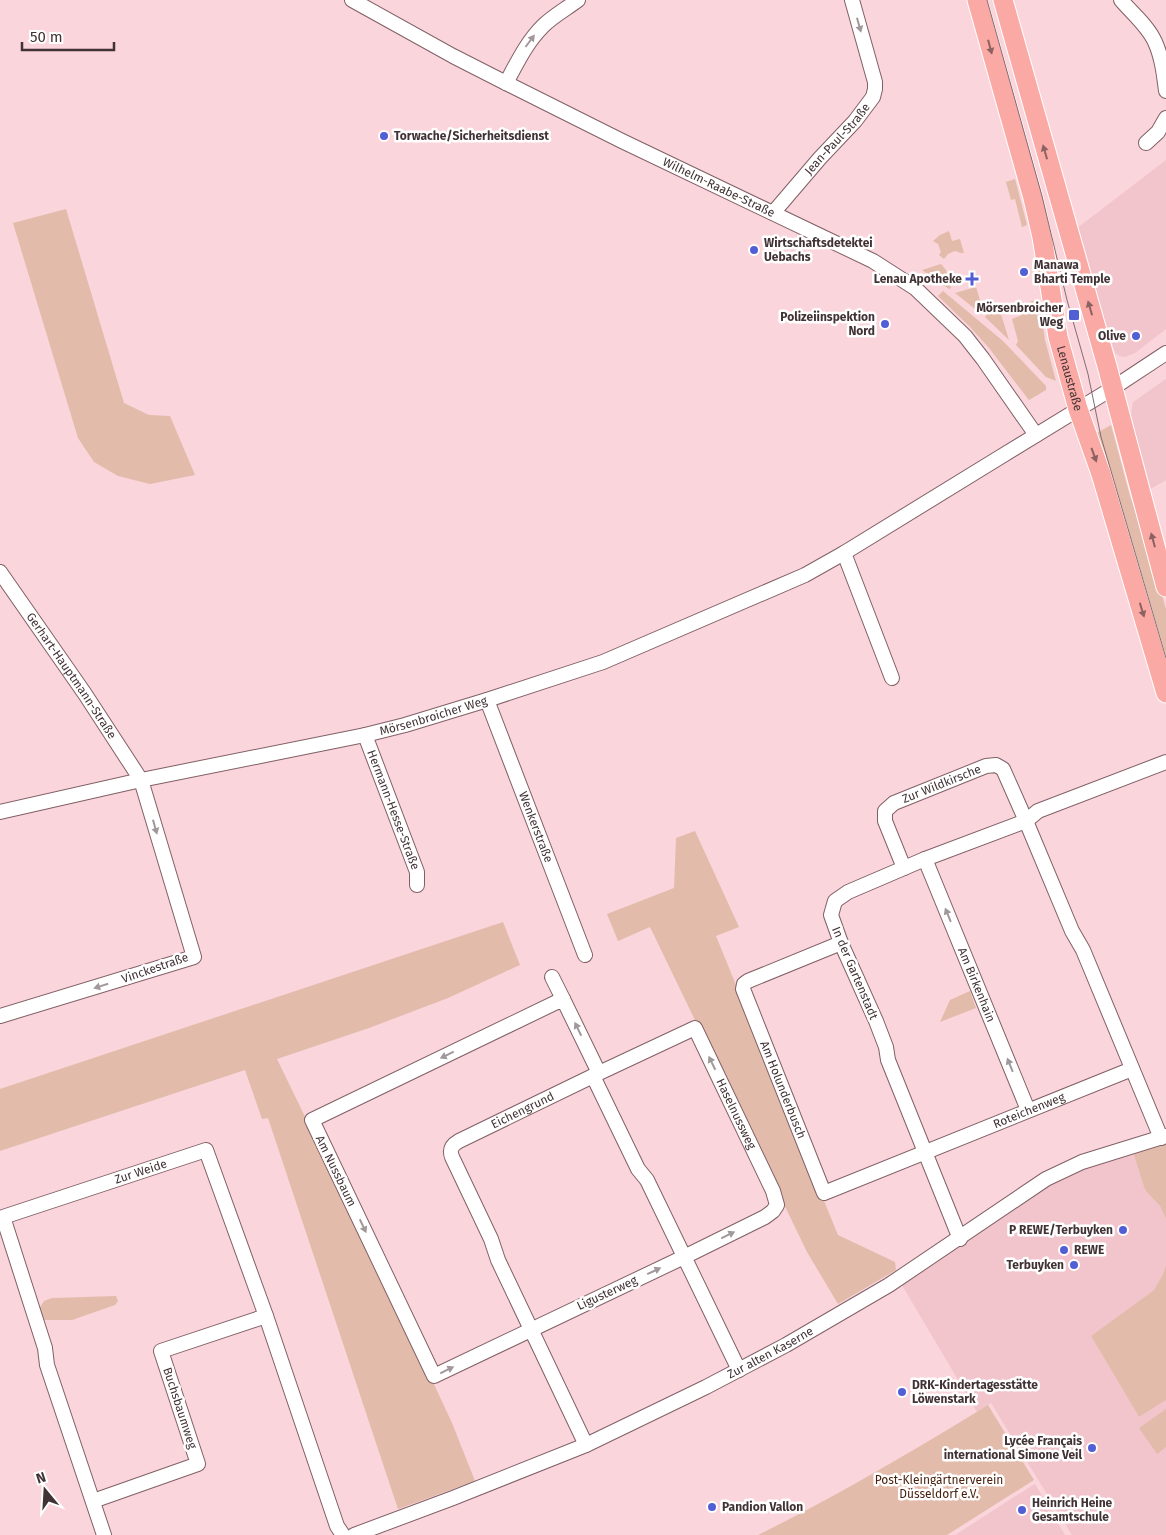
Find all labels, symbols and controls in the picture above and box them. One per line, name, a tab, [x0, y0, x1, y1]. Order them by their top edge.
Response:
one-way arrow	[855, 17, 863, 33]
scale bar	[22, 20, 115, 52]
text: 50 m	[30, 28, 63, 46]
one-way arrow	[525, 35, 536, 48]
one-way arrow	[987, 40, 995, 55]
street label: Jean-Paul-Straße	[802, 100, 873, 178]
place label: Torwache/Sicherheitsdienst	[394, 129, 549, 143]
marker: Torwache/Sicherheitsdienst	[378, 130, 390, 142]
one-way arrow	[1041, 144, 1049, 159]
street label: Wilhelm-Raabe-Straße	[661, 155, 777, 220]
place label: Wirtschaftsdetektei Uebachs	[764, 236, 873, 264]
marker: Wirtschaftsdetektei Uebachs	[748, 244, 760, 256]
place label: Manawa Bharti Temple	[1034, 258, 1111, 286]
marker: Manawa Bharti Temple	[1018, 266, 1030, 278]
place label: Lenau Apotheke	[874, 272, 962, 286]
marker: Lenau Apotheke	[966, 273, 978, 285]
one-way arrow	[1086, 300, 1094, 315]
place label: Mörsenbroicher Weg	[976, 301, 1063, 329]
marker: Mörsenbroicher Weg	[1067, 308, 1081, 322]
place label: Polizeiinspektion Nord	[780, 310, 875, 338]
marker: Polizeiinspektion Nord	[879, 318, 891, 330]
place label: Olive	[1098, 329, 1126, 343]
marker: Olive	[1130, 330, 1142, 342]
street label: Lenaustraße	[1054, 344, 1085, 413]
one-way arrow	[1090, 448, 1098, 463]
one-way arrow	[1149, 533, 1157, 548]
one-way arrow	[1138, 603, 1146, 618]
street label: Gerhart-Hauptmann-Straße	[24, 610, 119, 741]
street label: Mörsenbroicher Weg	[378, 693, 490, 738]
street label: Hermann-Hesse-Straße	[364, 748, 422, 872]
street label: Zur Wildkirsche	[900, 762, 983, 806]
street label: Wenkerstraße	[516, 790, 556, 864]
one-way arrow	[152, 819, 160, 834]
one-way arrow	[943, 908, 951, 922]
street label: In der Gartenstadt	[829, 924, 881, 1022]
street label: Am Birkenhain	[955, 945, 998, 1024]
street label: Vinckestraße	[120, 950, 190, 986]
one-way arrow	[94, 982, 109, 990]
one-way arrow	[574, 1022, 582, 1037]
street label: Am Holunderbusch	[757, 1039, 809, 1141]
one-way arrow	[440, 1051, 454, 1059]
one-way arrow	[708, 1056, 716, 1071]
one-way arrow	[1005, 1058, 1013, 1072]
street label: Haselnussweg	[713, 1076, 759, 1152]
street label: Eichengrund	[489, 1089, 556, 1131]
street label: Roteichenweg	[991, 1090, 1068, 1131]
street label: Am Nussbaum	[313, 1133, 359, 1209]
street label: Zur Weide	[113, 1156, 169, 1187]
one-way arrow	[359, 1219, 367, 1233]
place label: P REWE/Terbuyken	[1009, 1223, 1113, 1237]
marker: P REWE/Terbuyken	[1117, 1224, 1129, 1236]
one-way arrow	[720, 1231, 735, 1239]
place label: REWE	[1074, 1243, 1104, 1257]
marker: REWE	[1058, 1244, 1070, 1256]
place label: Terbuyken	[1006, 1258, 1064, 1272]
marker: Terbuyken	[1068, 1259, 1080, 1271]
one-way arrow	[647, 1267, 661, 1275]
street label: Ligusterweg	[575, 1273, 640, 1313]
street label: Zur alten Kaserne	[725, 1324, 816, 1382]
street label: Buchsbaumweg	[160, 1365, 200, 1451]
one-way arrow	[440, 1366, 454, 1374]
place label: DRK-Kindertagesstätte Löwenstark	[912, 1378, 1038, 1406]
marker: DRK-Kindertagesstätte Löwenstark	[896, 1386, 908, 1398]
place label: Lycée Français international Simone Veil	[944, 1434, 1082, 1462]
marker: Lycée Français international Simone Veil	[1086, 1442, 1098, 1454]
north arrow	[20, 1465, 70, 1515]
text: N	[34, 1469, 48, 1488]
park label: Post-Kleingärtnerverein Düsseldorf e.V.	[875, 1473, 1003, 1501]
place label: Heinrich Heine Gesamtschule	[1032, 1496, 1113, 1524]
place label: Pandion Vallon	[722, 1500, 803, 1514]
marker: Pandion Vallon	[706, 1501, 718, 1513]
marker: Heinrich Heine Gesamtschule	[1016, 1504, 1028, 1516]

